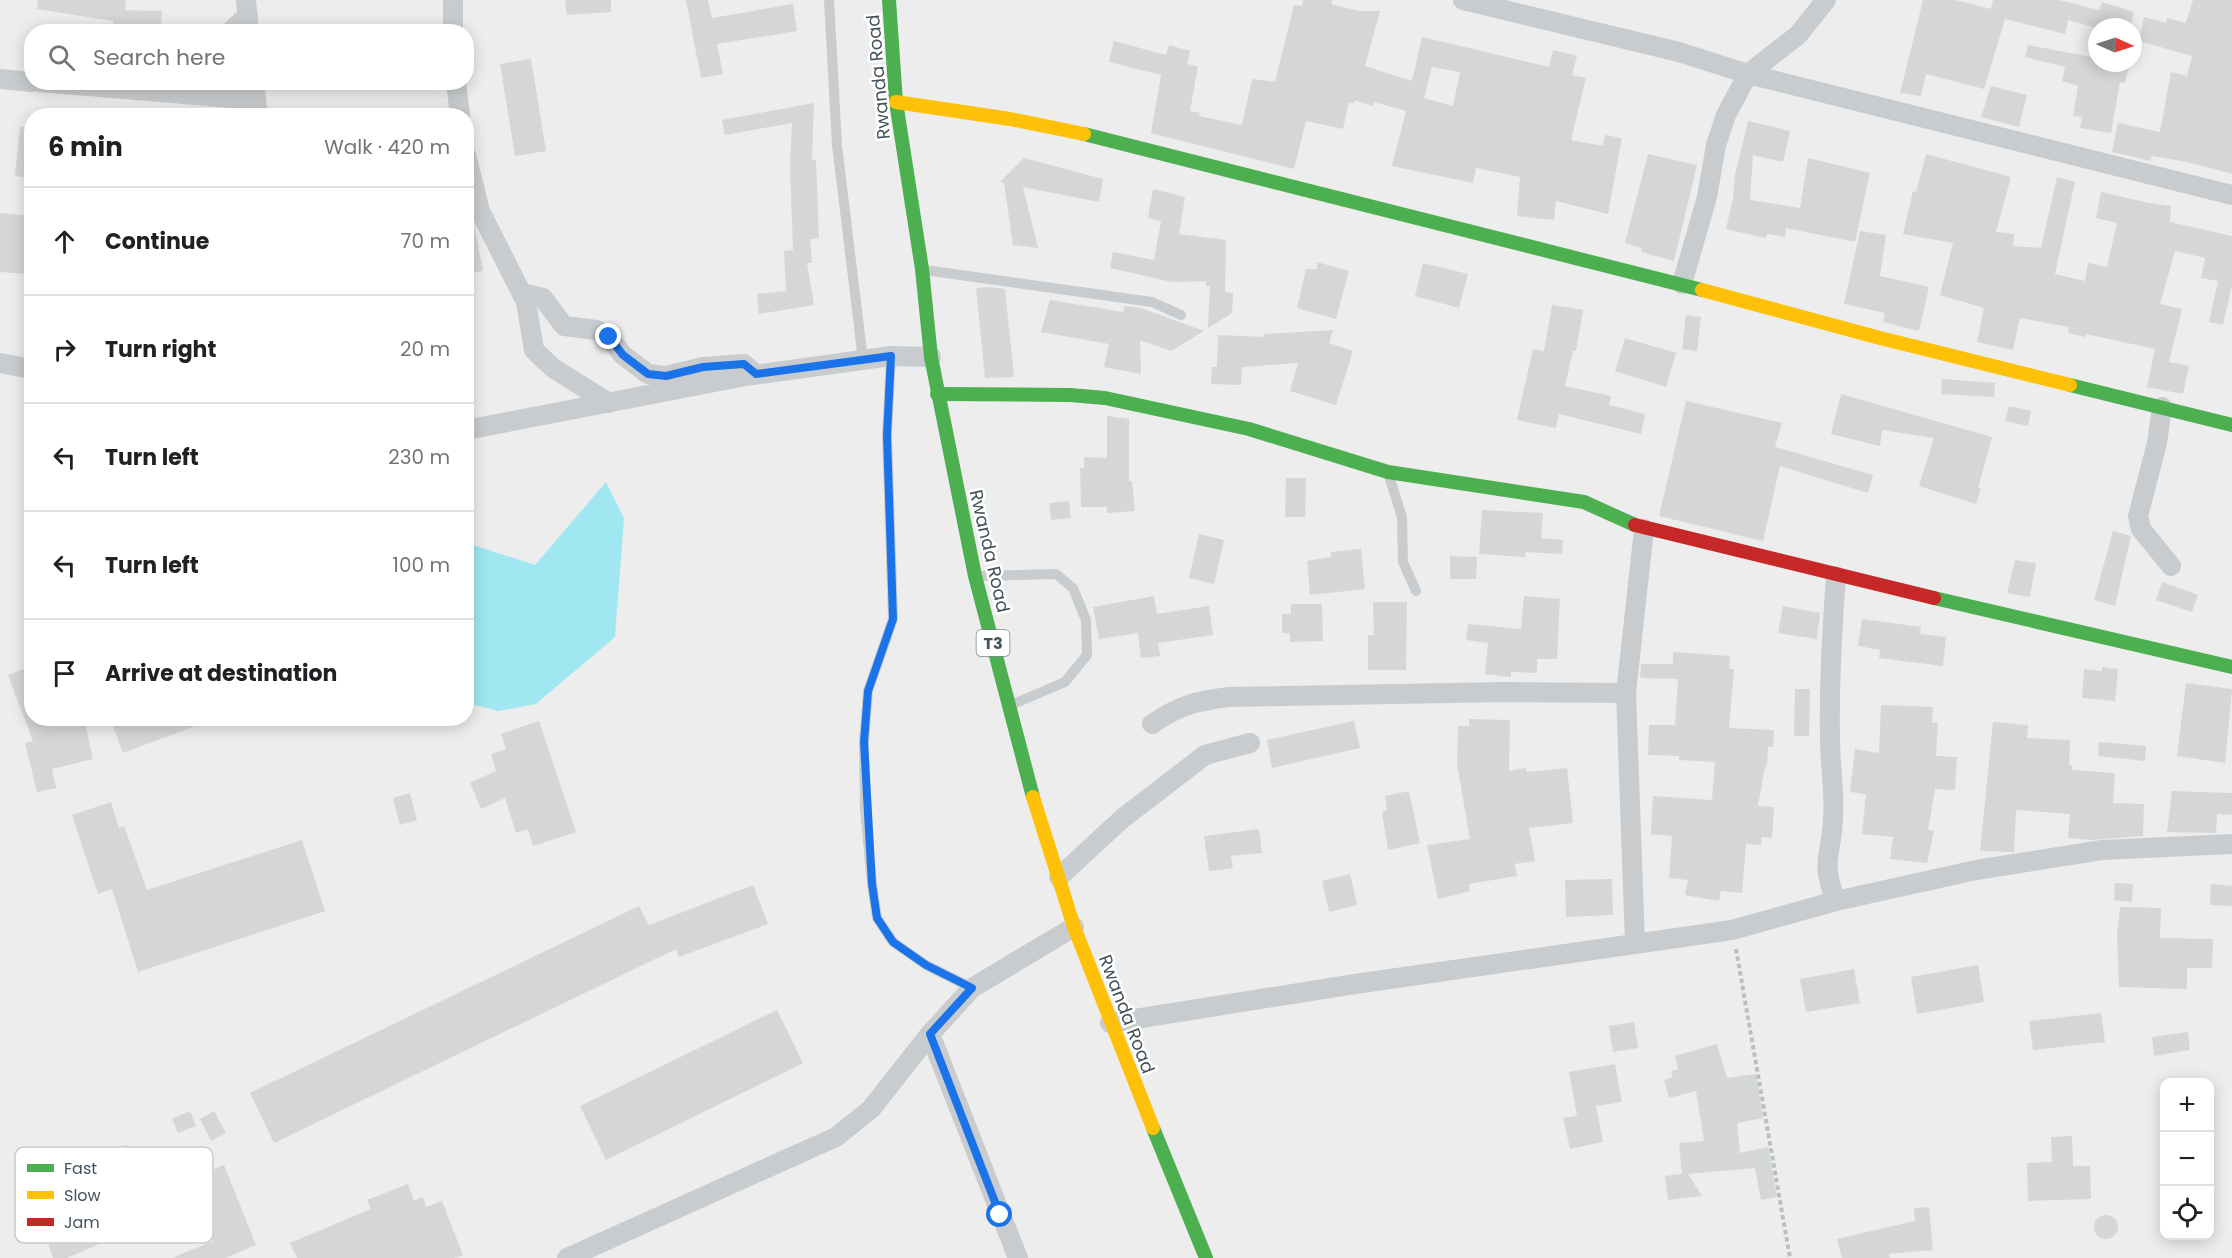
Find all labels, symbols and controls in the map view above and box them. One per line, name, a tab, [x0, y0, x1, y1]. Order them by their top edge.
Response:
street label: Rwanda Road	[860, 13, 896, 141]
north arrow	[2088, 18, 2142, 72]
search box	[24, 24, 474, 90]
icon: search	[45, 41, 78, 74]
text: Search here	[93, 42, 226, 73]
text: 6 min	[48, 129, 123, 165]
text: Walk · 420 m	[324, 133, 450, 161]
icon: ahead	[48, 225, 81, 258]
text: Continue	[105, 226, 209, 257]
text: 70 m	[401, 227, 450, 255]
route end	[595, 323, 621, 349]
icon: right	[48, 333, 81, 366]
text: Turn right	[105, 334, 216, 365]
text: 20 m	[400, 335, 450, 363]
icon: left	[48, 441, 81, 474]
text: Turn left	[105, 442, 199, 473]
text: 230 m	[388, 443, 450, 471]
street label: Rwanda Road	[964, 487, 1016, 615]
icon: left	[48, 549, 81, 582]
text: Turn left	[105, 550, 199, 581]
text: 100 m	[393, 551, 450, 579]
road number: T3	[976, 630, 1010, 656]
icon: arrive	[48, 657, 81, 690]
text: Arrive at destination	[105, 658, 337, 689]
street label: Rwanda Road	[1093, 951, 1161, 1077]
map controls	[2160, 1078, 2214, 1240]
button: +	[2160, 1078, 2214, 1132]
button: −	[2160, 1132, 2214, 1186]
legend	[15, 1147, 213, 1243]
text: Fast	[64, 1157, 97, 1180]
text: Slow	[64, 1184, 101, 1207]
button: locate	[2160, 1186, 2214, 1240]
route start	[986, 1201, 1012, 1227]
text: Jam	[64, 1211, 100, 1234]

